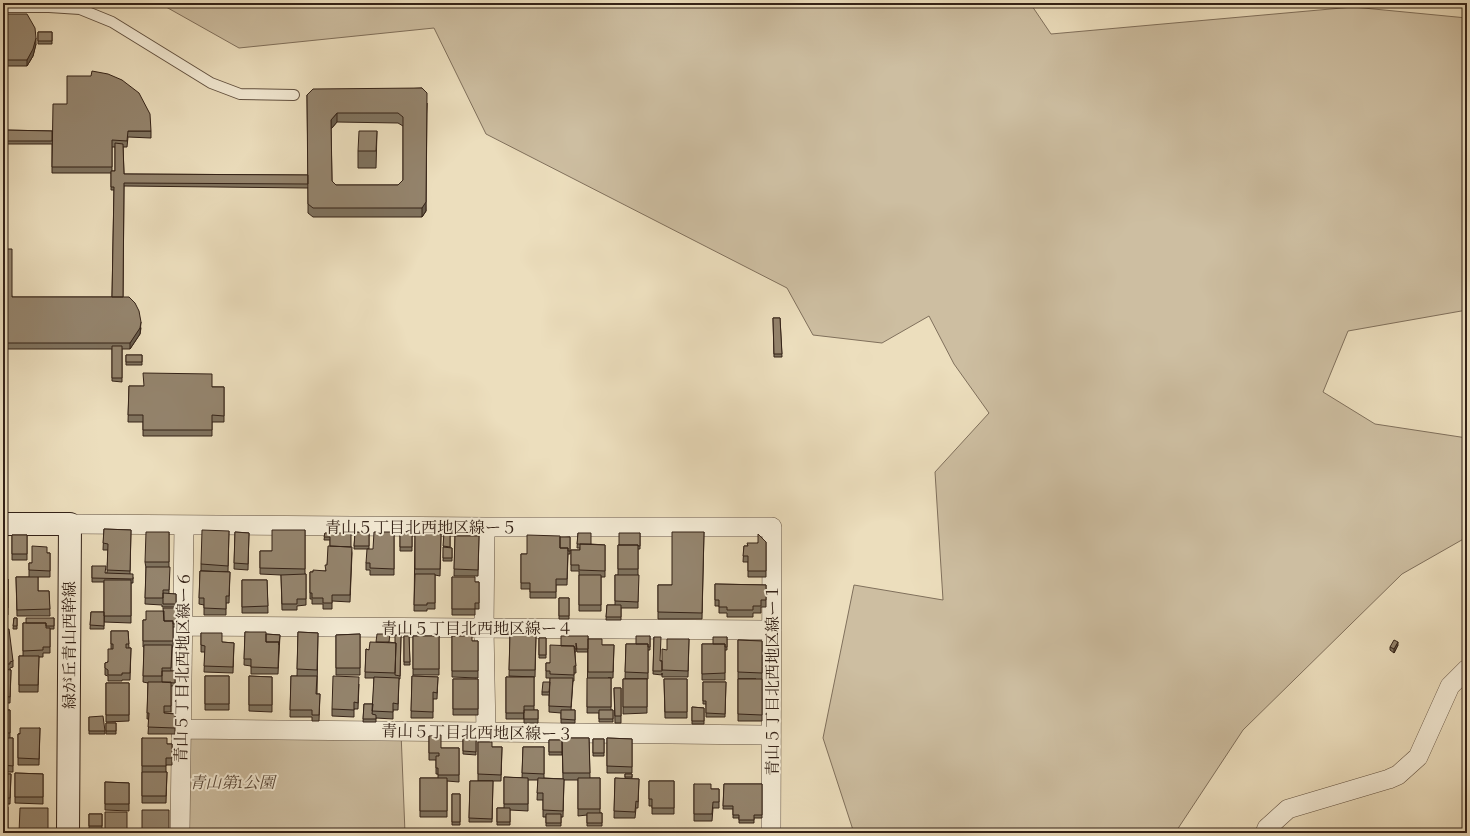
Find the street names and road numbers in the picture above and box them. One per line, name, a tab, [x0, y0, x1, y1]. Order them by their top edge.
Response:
street label: 青山５丁目北西地区線ー５	[325, 517, 517, 539]
street label: 青山５丁目北西地区線ー６	[170, 571, 196, 763]
street label: 緑が丘青山西幹線	[59, 581, 81, 709]
street label: 青山５丁目北西地区線ー１	[762, 584, 784, 776]
street label: 青山５丁目北西地区線ー４	[381, 618, 573, 640]
street label: 青山５丁目北西地区線ー３	[381, 720, 573, 746]

